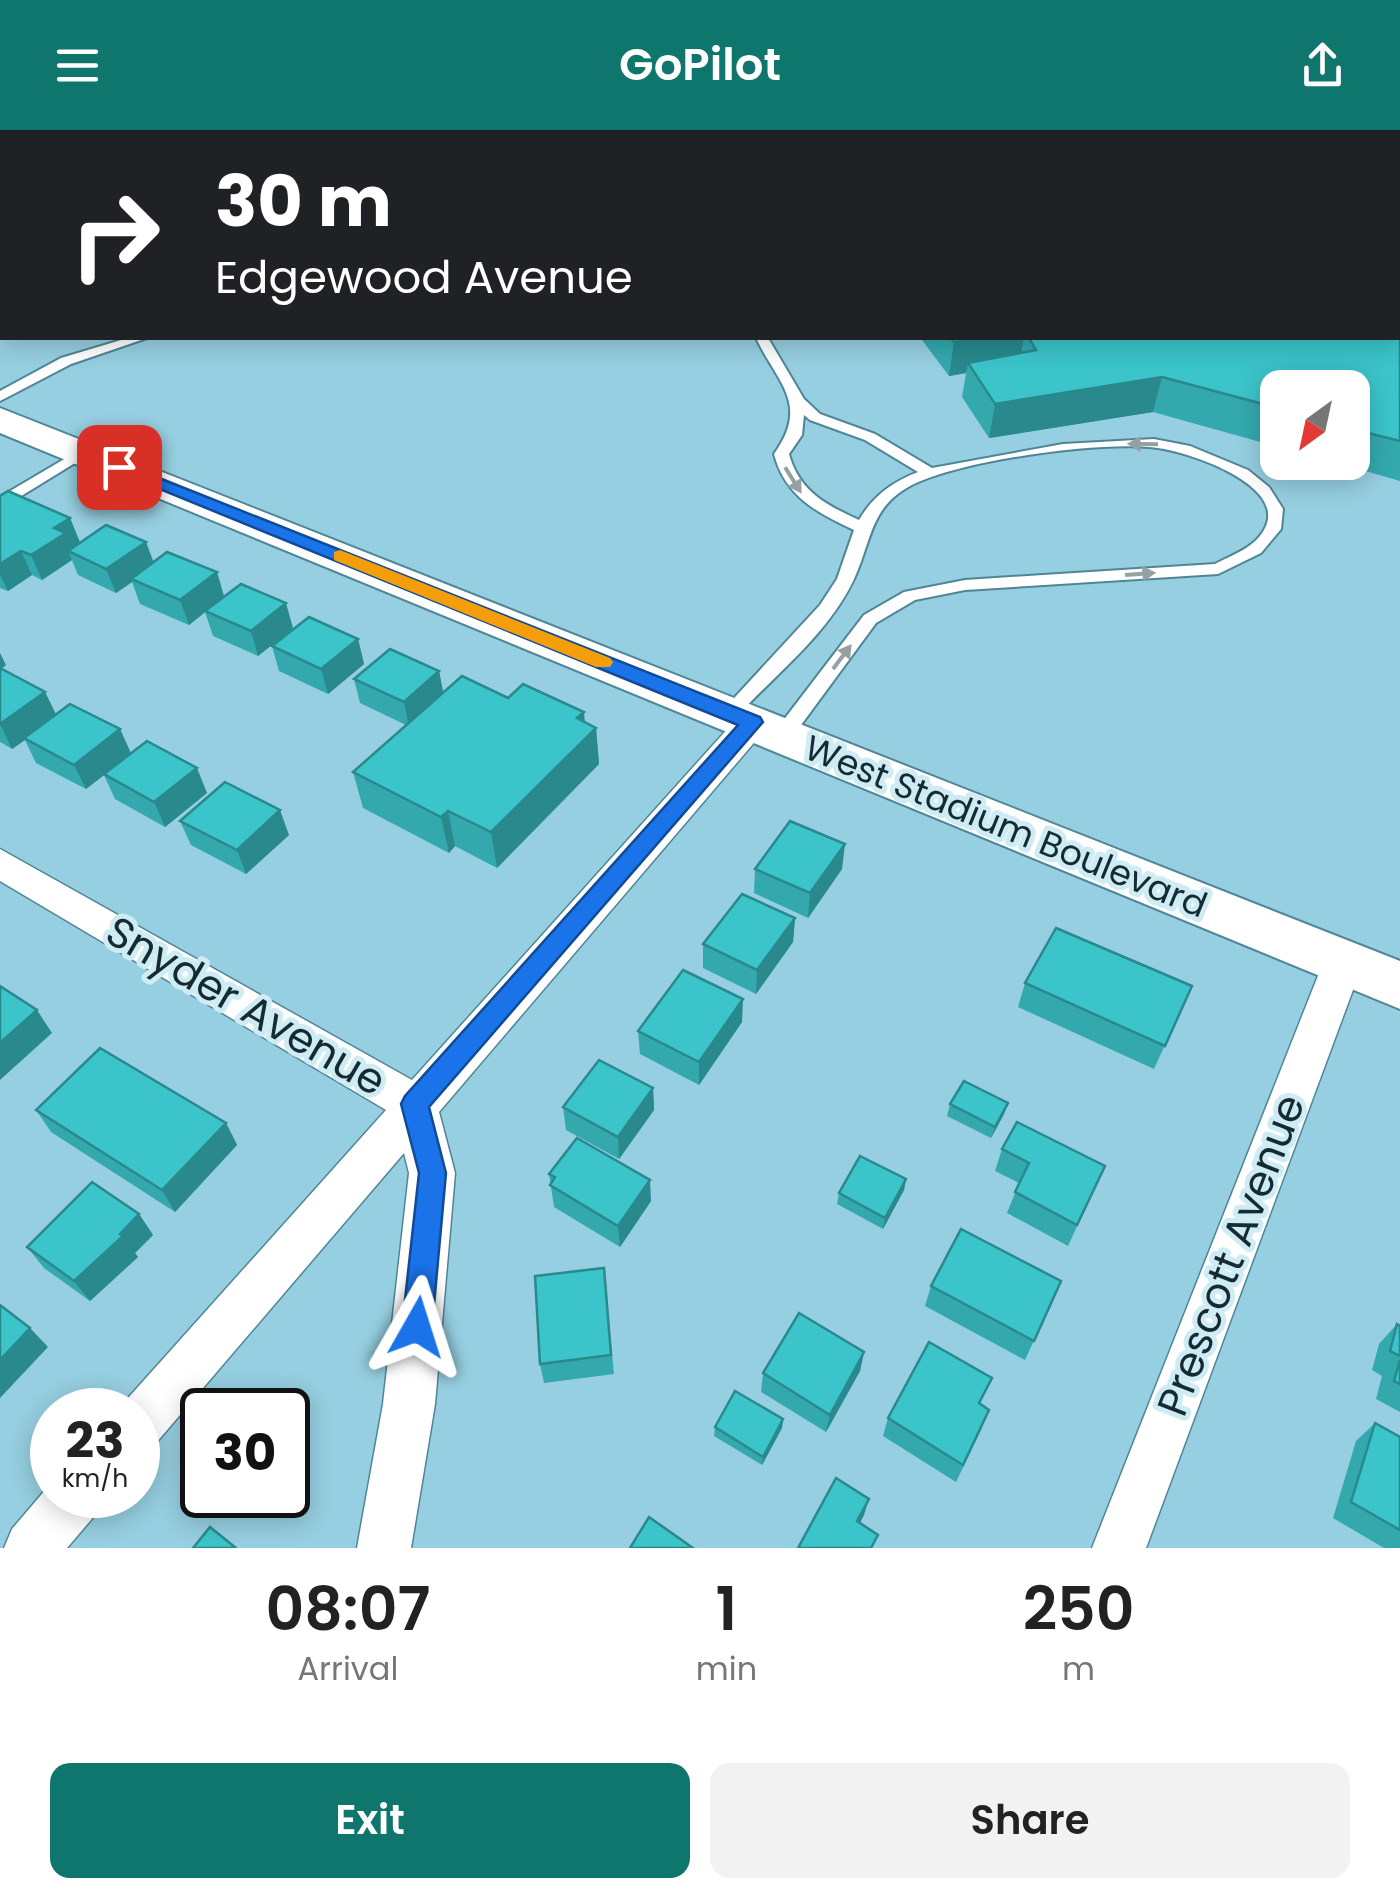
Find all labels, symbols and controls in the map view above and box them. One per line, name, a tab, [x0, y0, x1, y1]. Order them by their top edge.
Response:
text: GoPilot	[619, 33, 781, 96]
icon: menu	[50, 38, 105, 93]
icon: share	[1295, 38, 1350, 93]
text: 30 m	[215, 152, 392, 251]
icon: right	[50, 170, 180, 300]
text: Edgewood Avenue	[215, 246, 633, 309]
north arrow	[1260, 370, 1370, 480]
map controls	[1260, 370, 1370, 480]
pin	[77, 425, 162, 510]
one-way arrow	[1127, 435, 1159, 451]
icon: arrive	[92, 440, 147, 495]
one-way arrow	[783, 467, 802, 494]
one-way arrow	[1125, 566, 1157, 582]
one-way arrow	[832, 644, 851, 670]
street label: West Stadium Boulevard	[798, 723, 1214, 929]
street label: Snyder Avenue	[95, 902, 397, 1110]
street label: Prescott Avenue	[1143, 1086, 1319, 1424]
position arrow	[365, 1275, 469, 1379]
speed limit sign: 30	[180, 1388, 310, 1518]
text: 23	[66, 1405, 124, 1476]
text: km/h	[62, 1461, 128, 1496]
text: 08:07	[266, 1567, 430, 1651]
text: 1	[716, 1567, 737, 1651]
text: 250	[1023, 1567, 1134, 1651]
text: Arrival	[298, 1646, 398, 1691]
text: min	[696, 1646, 757, 1691]
text: m	[1062, 1646, 1095, 1691]
button: Exit	[50, 1763, 690, 1878]
button: Share	[710, 1763, 1350, 1878]

